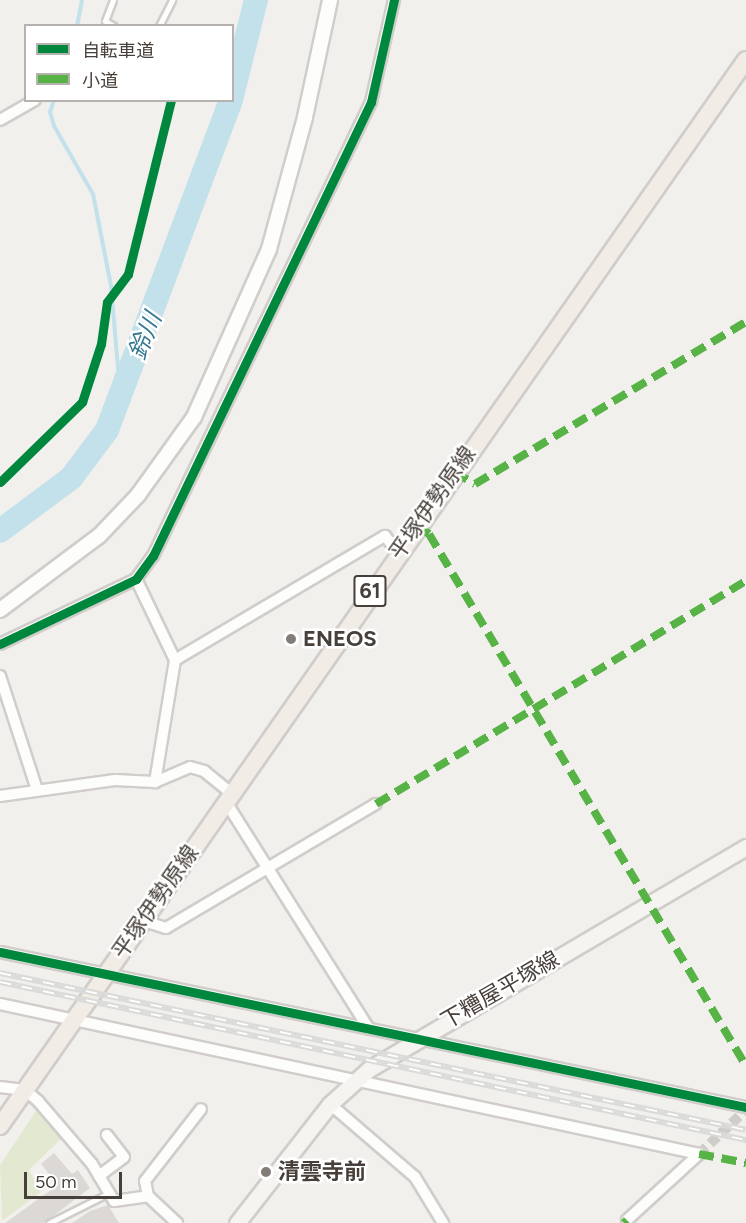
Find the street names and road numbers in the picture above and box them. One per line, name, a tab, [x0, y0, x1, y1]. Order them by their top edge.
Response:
street label: 平塚伊勢原線	[383, 441, 481, 565]
road number: 61	[352, 573, 388, 609]
street label: 平塚伊勢原線	[106, 840, 204, 964]
street label: 下糟屋平塚線	[436, 946, 564, 1034]

